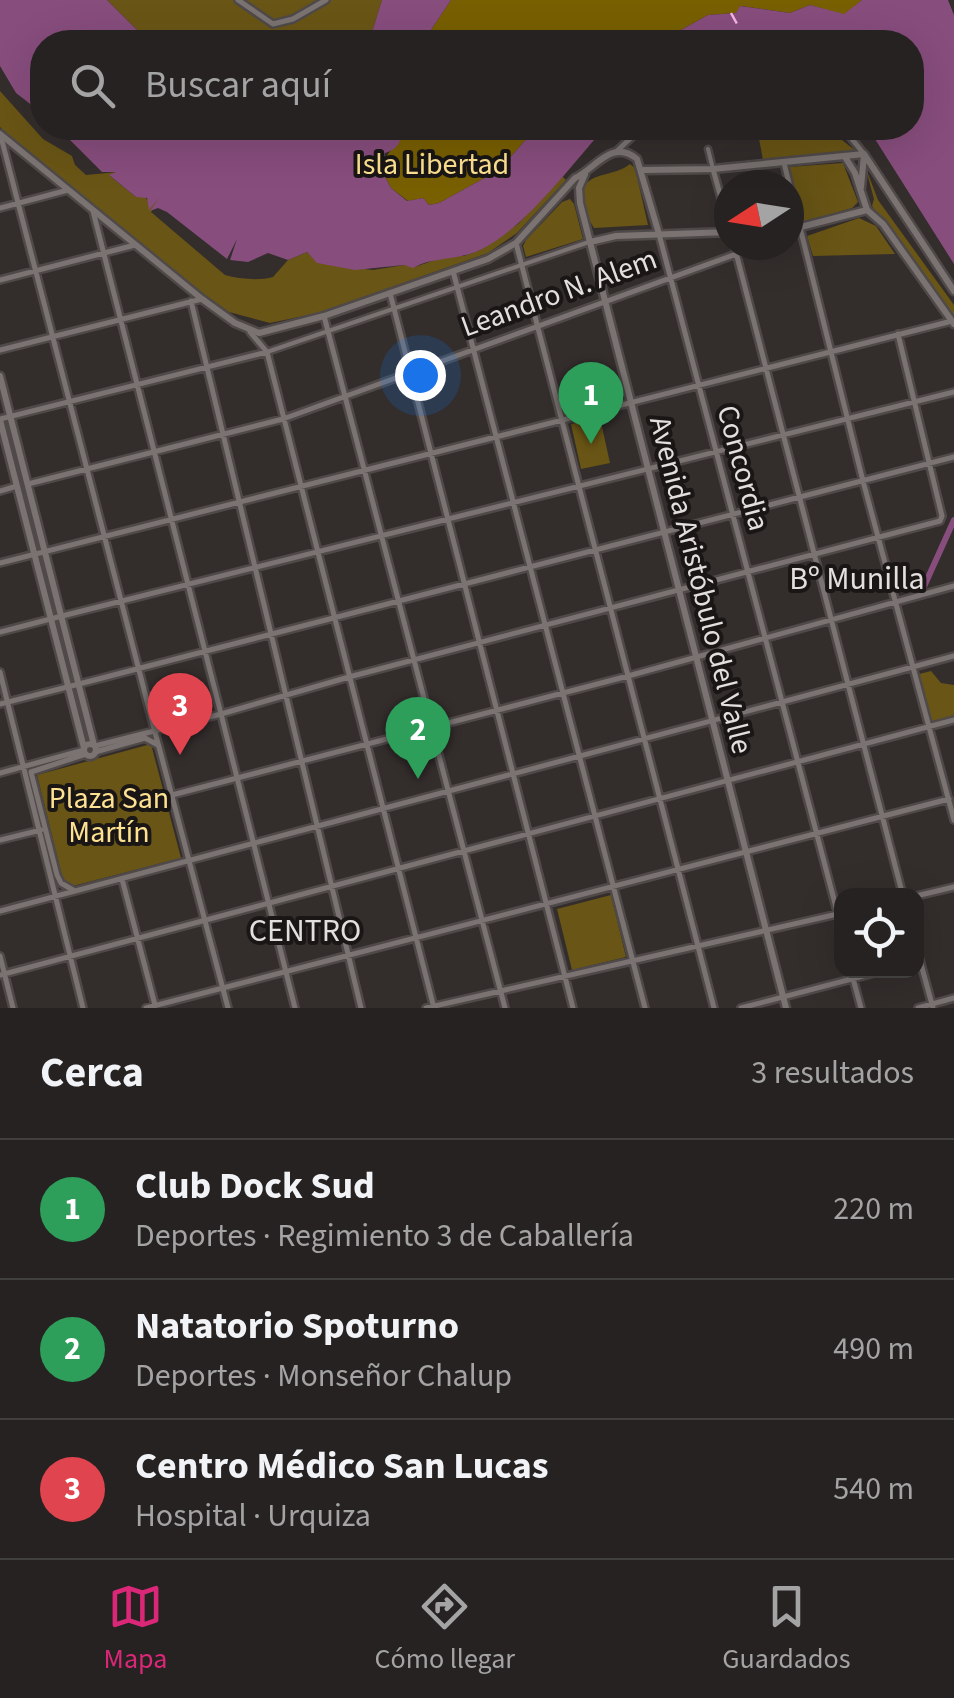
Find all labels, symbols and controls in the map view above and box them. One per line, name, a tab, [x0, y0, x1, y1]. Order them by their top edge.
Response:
search box	[30, 30, 924, 140]
icon: search	[65, 58, 120, 113]
text: Buscar aquí	[145, 58, 331, 112]
park label: Isla Libertad	[355, 143, 509, 186]
north arrow	[714, 170, 804, 260]
street label: Leandro N. Alem	[455, 238, 663, 348]
your location	[395, 350, 446, 401]
pin: 1	[558, 362, 624, 444]
street label: Concordia	[706, 400, 780, 536]
street label: Avenida Aristóbulo del Valle	[638, 412, 764, 758]
district label: Bº Munilla	[789, 556, 925, 602]
pin: 3	[148, 672, 212, 755]
pin: 2	[386, 696, 450, 779]
park label: Plaza San Martín	[49, 777, 169, 854]
map controls	[834, 888, 924, 978]
button: locate	[834, 888, 924, 978]
district label: CENTRO	[249, 908, 361, 954]
text: Cerca	[40, 1043, 144, 1103]
text: 3 resultados	[751, 1050, 914, 1096]
text: Club Dock Sud	[135, 1159, 375, 1213]
text: 1	[64, 1186, 81, 1232]
text: 220 m	[833, 1186, 914, 1232]
text: Deportes · Regimiento 3 de Caballería	[135, 1213, 634, 1259]
text: Natatorio Spoturno	[135, 1299, 459, 1353]
text: 2	[64, 1326, 81, 1372]
text: 490 m	[833, 1326, 914, 1372]
text: Deportes · Monseñor Chalup	[135, 1353, 512, 1399]
text: Centro Médico San Lucas	[135, 1439, 549, 1493]
text: 3	[64, 1466, 81, 1512]
text: 540 m	[833, 1466, 914, 1512]
text: Hospital · Urquiza	[135, 1493, 371, 1539]
tab: Mapa	[104, 1579, 167, 1679]
tab: Cómo llegar	[375, 1579, 515, 1679]
tab: Guardados	[722, 1579, 850, 1679]

